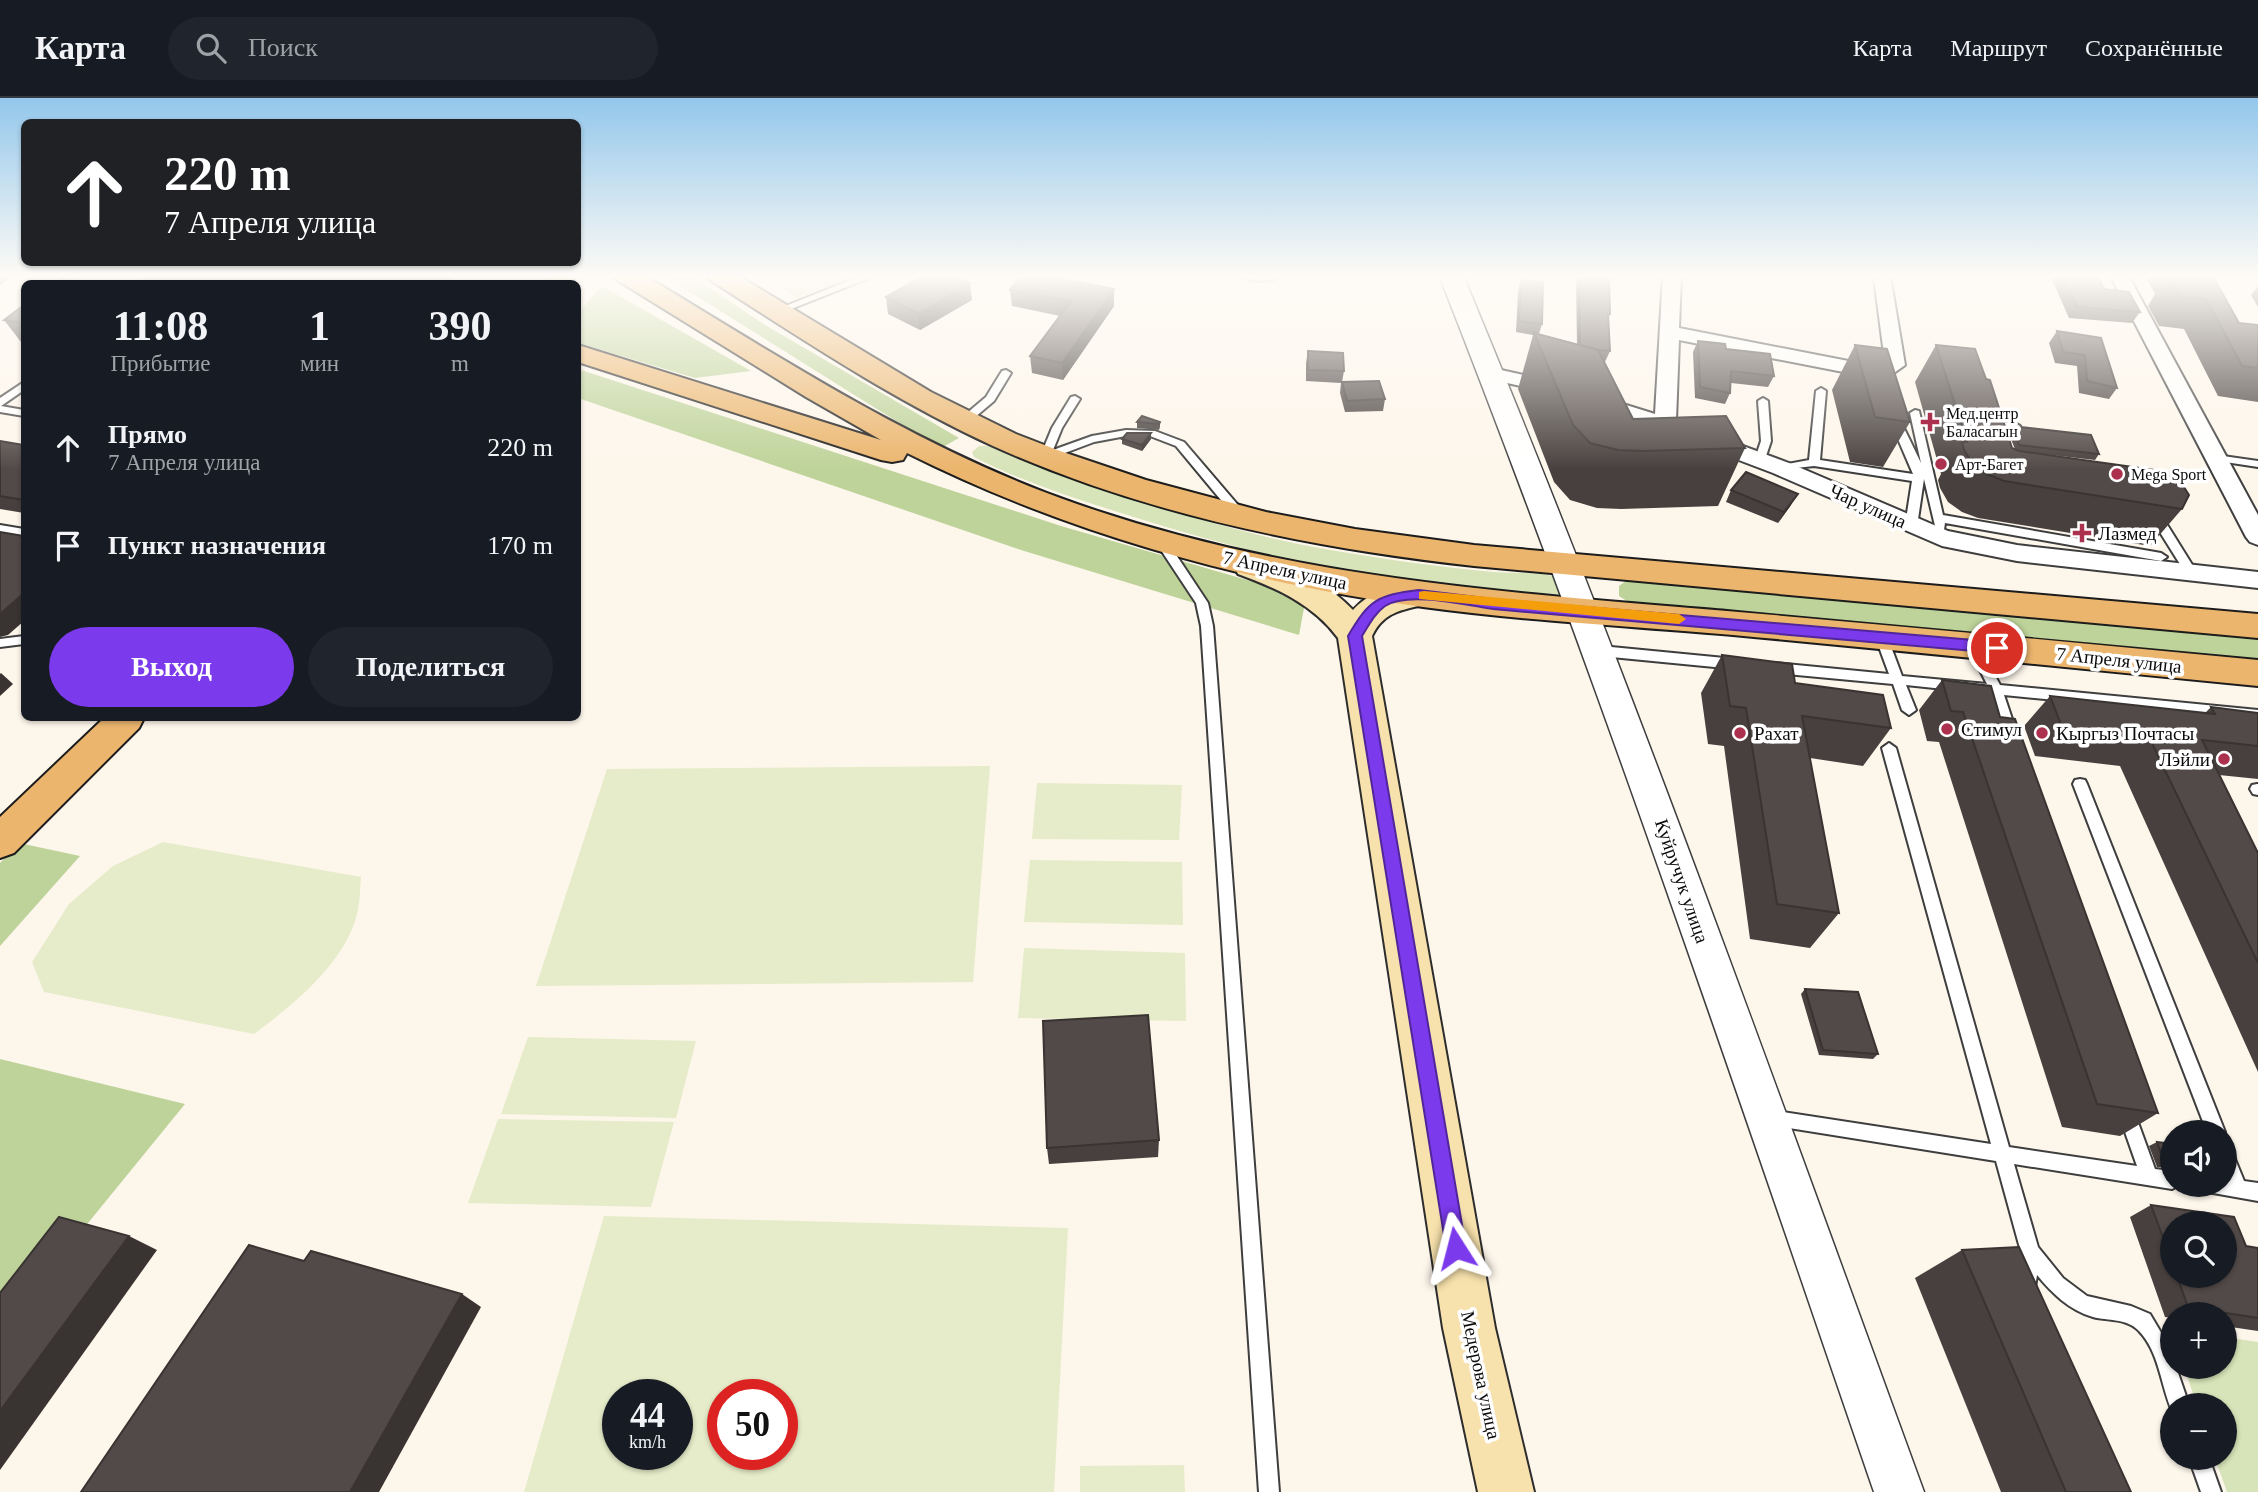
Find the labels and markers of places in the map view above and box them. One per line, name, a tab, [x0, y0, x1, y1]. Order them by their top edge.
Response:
place label: Мед.центр Баласагын	[1946, 405, 2018, 440]
marker: Мед.центр Баласагын	[1920, 412, 1940, 432]
marker: Арт-Багет	[1933, 456, 1949, 472]
place label: Арт-Багет	[1955, 456, 2023, 474]
marker: Mega Sport	[2109, 466, 2125, 482]
place label: Mega Sport	[2131, 466, 2207, 484]
marker: Лазмед	[2072, 523, 2092, 543]
place label: Лазмед	[2098, 523, 2157, 544]
pin	[1967, 618, 2027, 678]
place label: Стимул	[1961, 719, 2023, 740]
marker: Стимул	[1939, 721, 1955, 737]
place label: Рахат	[1754, 723, 1799, 744]
place label: Кыргыз Почтасы	[2056, 723, 2194, 744]
marker: Рахат	[1732, 725, 1748, 741]
marker: Кыргыз Почтасы	[2034, 725, 2050, 741]
place label: Лэйли	[2159, 749, 2210, 770]
marker: Лэйли	[2216, 751, 2232, 767]

